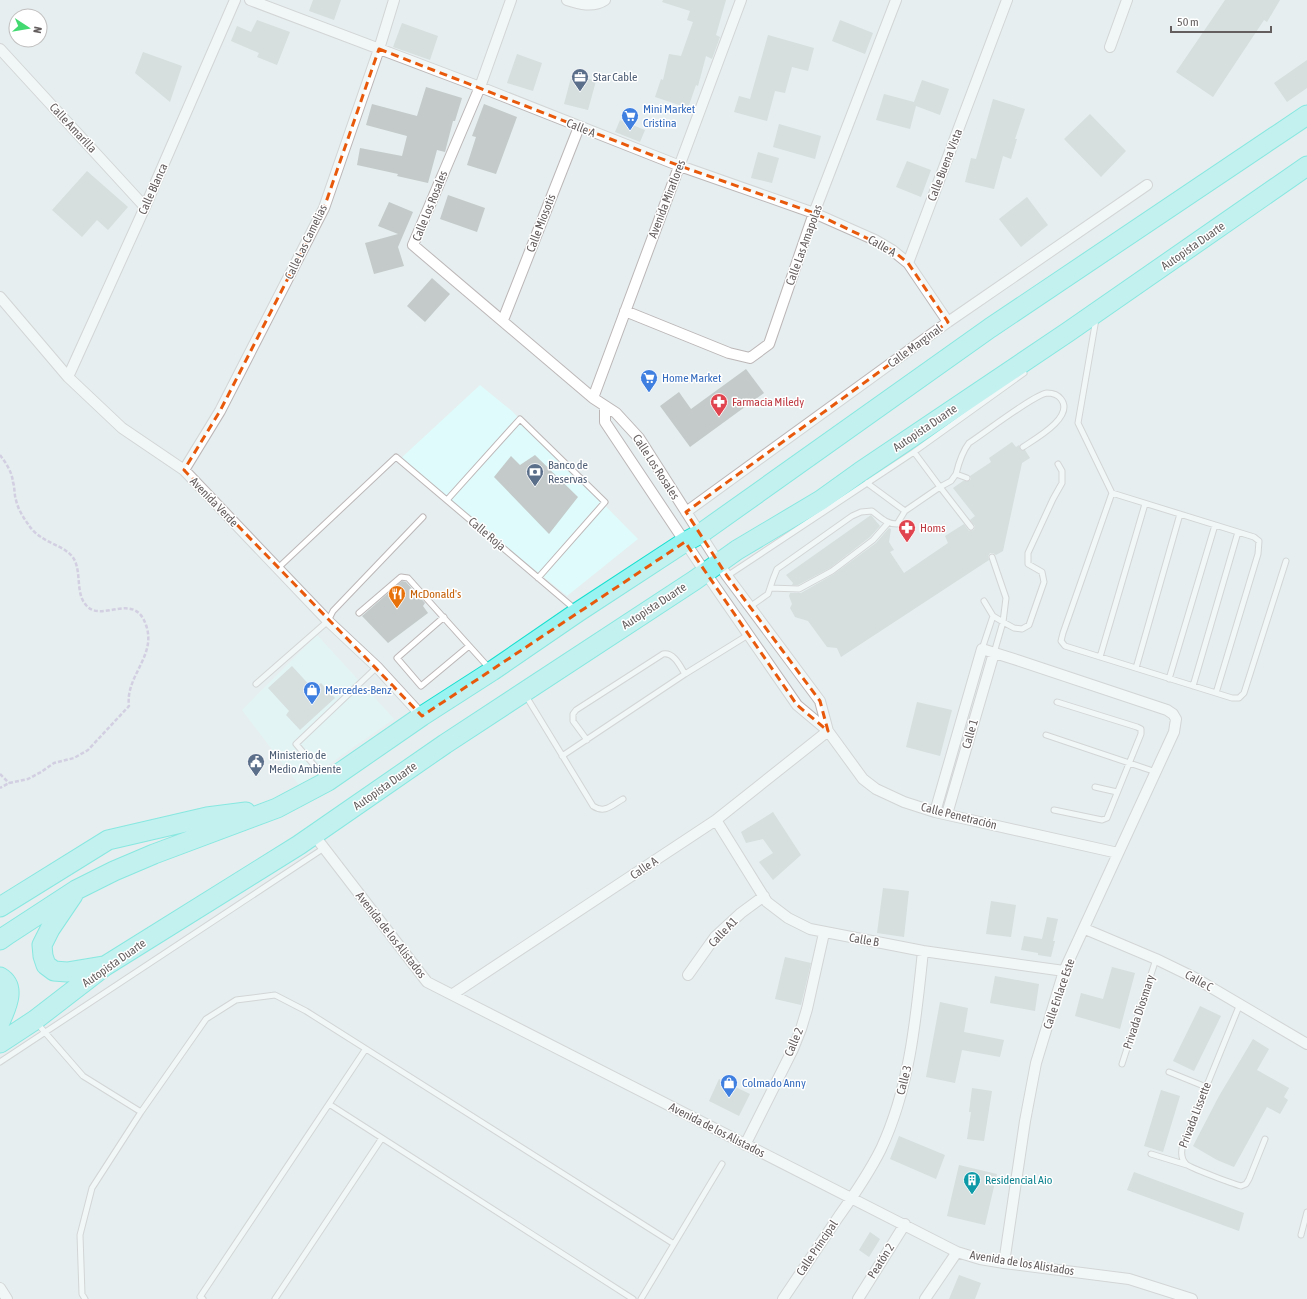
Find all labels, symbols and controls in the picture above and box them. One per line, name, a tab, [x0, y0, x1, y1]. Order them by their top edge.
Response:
north arrow	[8, 8, 48, 48]
scale bar	[1171, 8, 1271, 34]
text: 50 m	[1177, 15, 1199, 29]
text: N	[31, 26, 44, 35]
office icon: Star Cable	[570, 67, 590, 92]
place label: Star Cable	[593, 70, 637, 84]
street label: Calle Amarilla	[47, 100, 99, 156]
place label: Mini Market Cristina	[643, 102, 696, 130]
supermarket icon: Mini Market Cristina	[620, 106, 640, 131]
street label: Calle A	[564, 116, 598, 140]
street label: Calle Buena Vista	[925, 127, 965, 203]
street label: Avenida Miraflores	[646, 158, 688, 240]
street label: Calle Blanca	[135, 161, 171, 217]
street label: Calle Los Rosales	[410, 169, 450, 243]
street label: Calle Miosotis	[524, 192, 558, 254]
street label: Calle Las Camelias	[282, 202, 330, 282]
street label: Calle Las Amapolas	[783, 203, 825, 287]
street label: Autopista Duarte	[1159, 219, 1227, 273]
street label: Calle A	[865, 232, 899, 260]
street label: Calle Marginal	[885, 321, 946, 370]
supermarket icon: Home Market	[639, 368, 659, 393]
place label: Home Market	[662, 371, 722, 385]
pharmacy icon: Farmacia Miledy	[709, 392, 729, 417]
place label: Farmacia Miledy	[732, 395, 804, 409]
street label: Autopista Duarte	[890, 401, 960, 455]
street label: Calle Los Rosales	[630, 432, 682, 502]
place label: Banco de Reservas	[548, 458, 588, 486]
bank icon: Banco de Reservas	[525, 462, 545, 487]
street label: Avenida Verde	[187, 474, 241, 530]
street label: Calle Roja	[466, 514, 508, 554]
pharmacy icon: Homs	[897, 518, 917, 543]
place label: Homs	[920, 521, 946, 535]
street label: Autopista Duarte	[619, 580, 689, 632]
restaurant icon: McDonald's	[387, 584, 407, 609]
place label: McDonald's	[410, 587, 461, 601]
shop icon: Mercedes-Benz	[302, 680, 322, 705]
place label: Mercedes-Benz	[325, 683, 392, 697]
street label: Calle 1	[959, 717, 981, 750]
place label: Ministerio de Medio Ambiente	[269, 748, 341, 776]
public building icon: Ministerio de Medio Ambiente	[246, 752, 266, 777]
street label: Autopista Duarte	[351, 759, 419, 813]
street label: Calle Penetración	[920, 800, 998, 832]
street label: Calle A	[628, 854, 661, 882]
street label: Avenida de los Alistados	[353, 889, 429, 981]
street label: Calle A1	[706, 914, 741, 950]
street label: Calle B	[848, 931, 880, 950]
street label: Autopista Duarte	[80, 936, 148, 990]
street label: Calle Enlace Este	[1040, 957, 1078, 1031]
street label: Calle C	[1183, 968, 1216, 995]
street label: Privada Diosmary	[1120, 973, 1158, 1051]
street label: Calle 2	[782, 1025, 806, 1059]
street label: Calle 3	[894, 1064, 914, 1096]
shop icon: Colmado Anny	[719, 1073, 739, 1098]
place label: Colmado Anny	[742, 1076, 806, 1090]
street label: Privada Lissette	[1176, 1080, 1214, 1150]
street label: Avenida de los Alistados	[667, 1100, 767, 1160]
building icon: Residencial Aio	[962, 1170, 982, 1195]
place label: Residencial Aio	[985, 1173, 1053, 1187]
street label: Calle Principal	[793, 1217, 841, 1278]
street label: Peatón 2	[865, 1241, 897, 1281]
street label: Avenida de los Alistados	[969, 1248, 1075, 1278]

